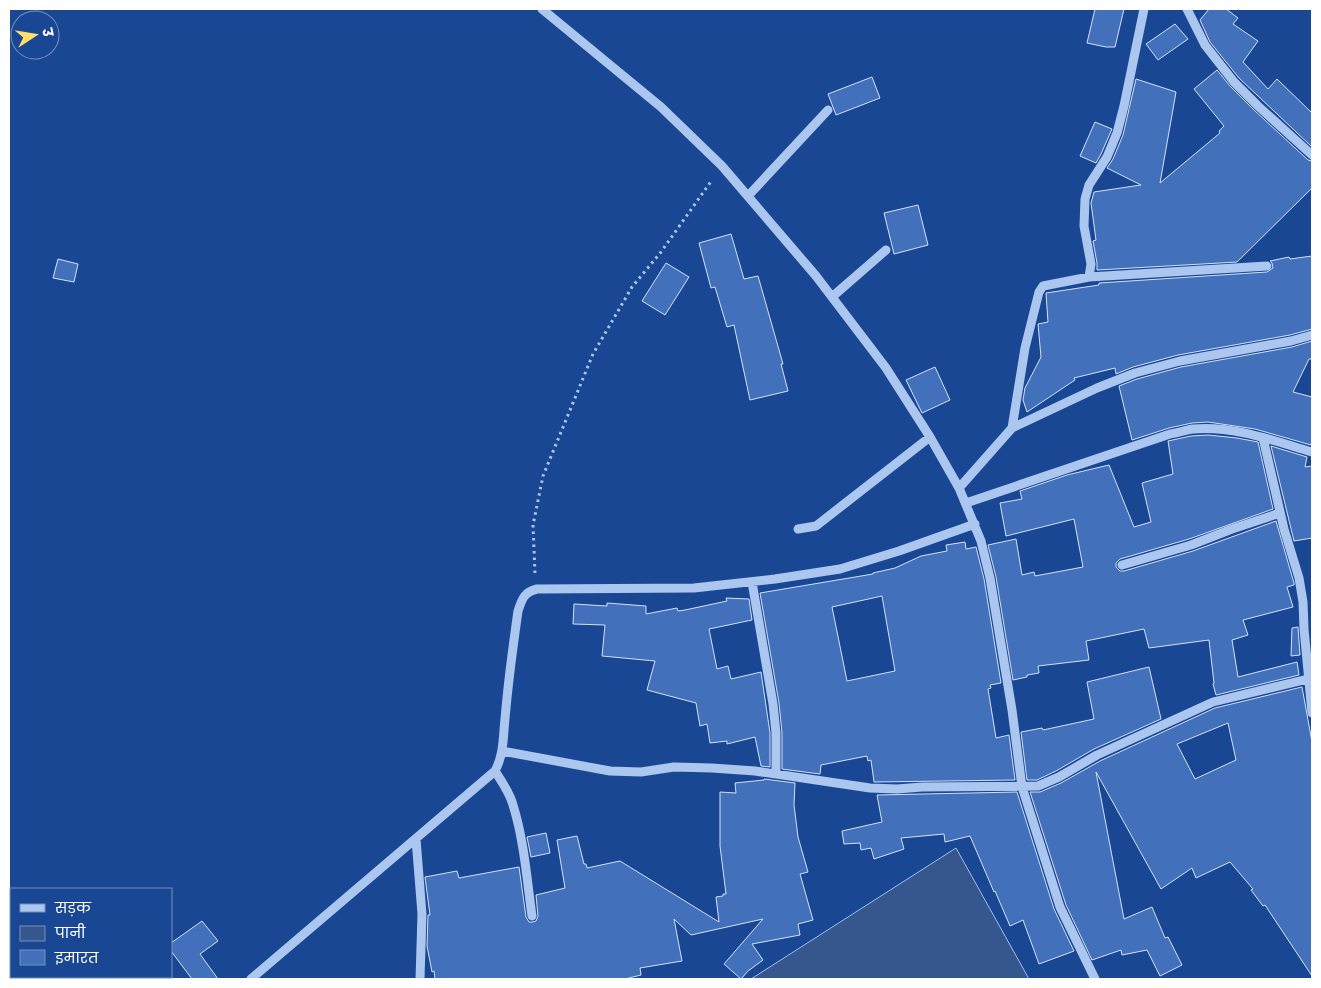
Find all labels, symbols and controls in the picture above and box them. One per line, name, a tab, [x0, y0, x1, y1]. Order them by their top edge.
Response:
north arrow	[10, 10, 60, 60]
text: उ	[37, 25, 59, 39]
legend	[10, 888, 172, 978]
text: सड़क	[54, 897, 92, 918]
text: पानी	[54, 922, 86, 943]
text: इमारत	[54, 947, 99, 968]

